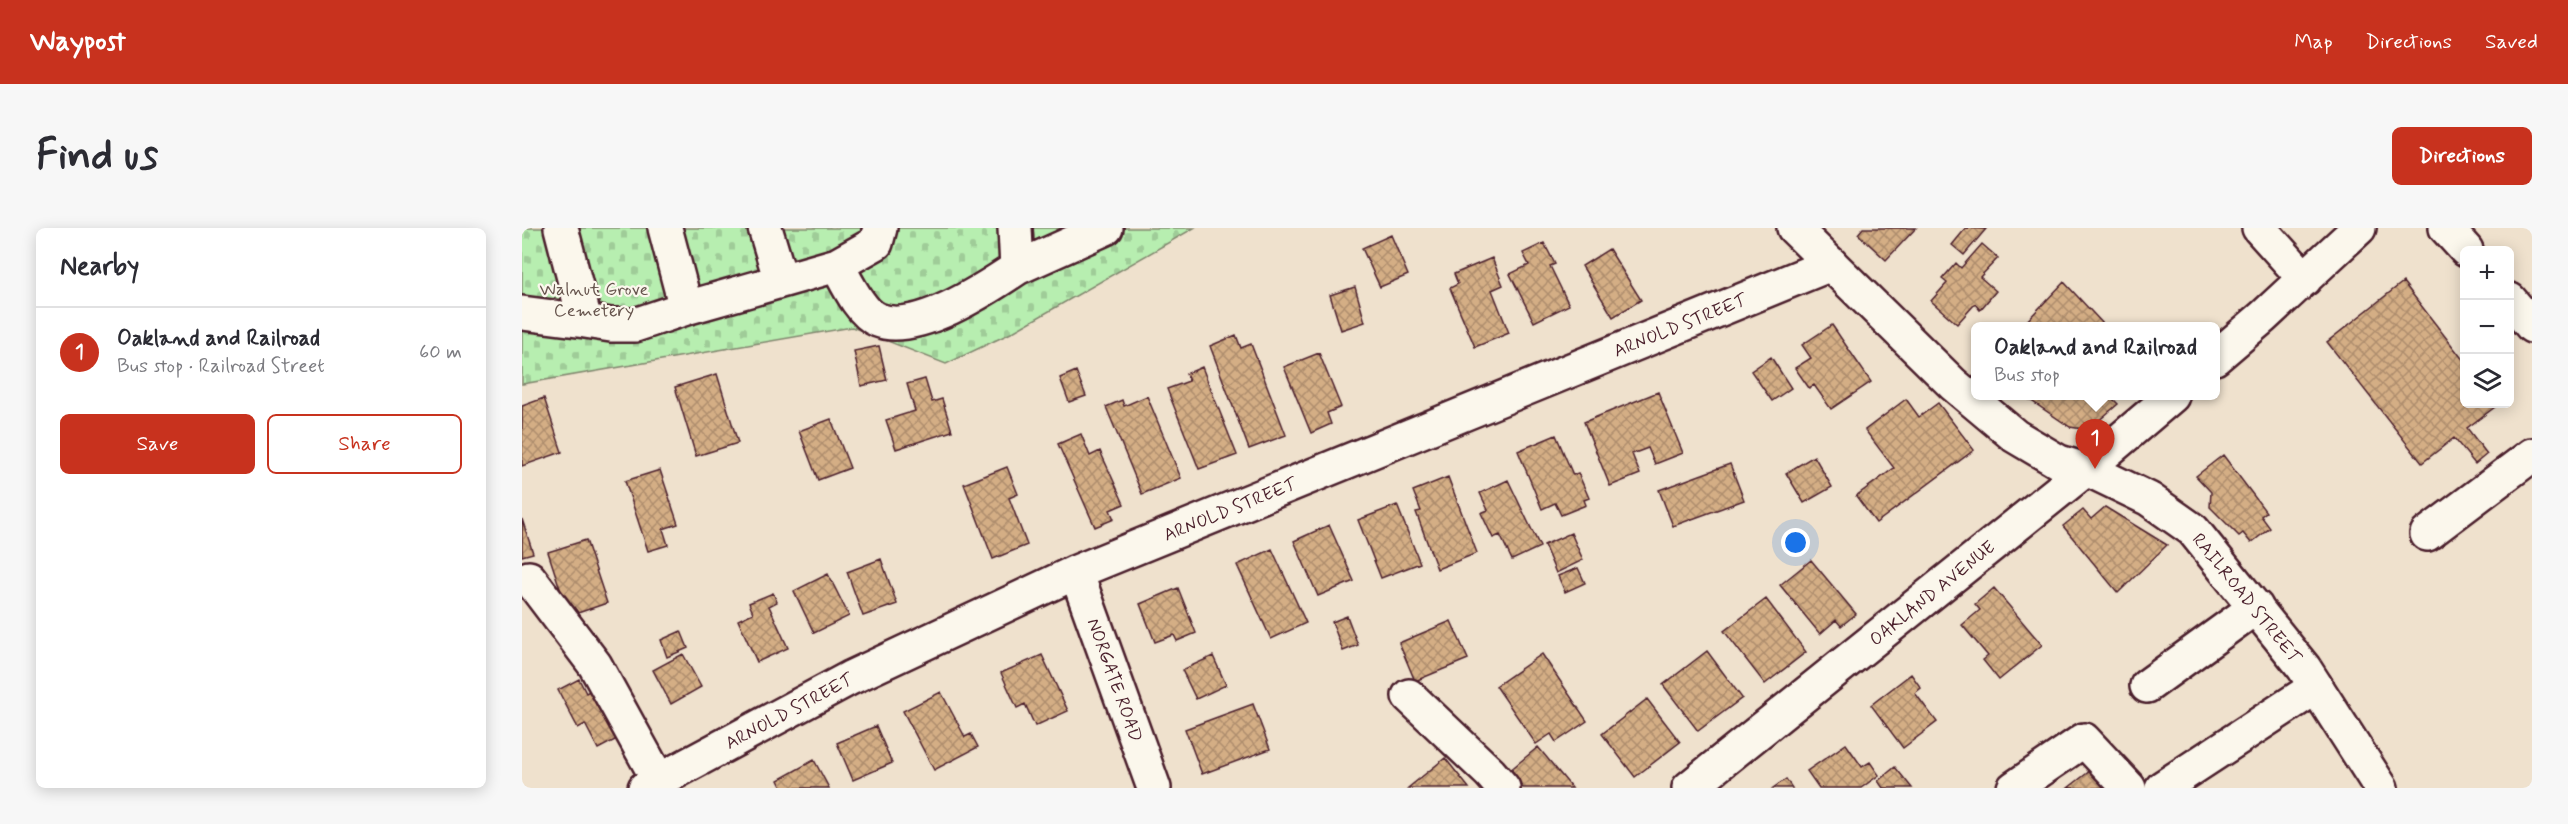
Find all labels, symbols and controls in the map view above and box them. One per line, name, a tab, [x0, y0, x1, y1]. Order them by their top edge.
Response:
text: Waypost	[30, 24, 126, 61]
text: Map	[2294, 28, 2333, 56]
text: Directions	[2366, 28, 2452, 56]
text: Saved	[2485, 28, 2538, 56]
button: Directions	[2392, 127, 2532, 185]
text: Find us	[36, 129, 158, 184]
map controls	[2460, 246, 2514, 408]
button: +	[2460, 246, 2514, 300]
text: Nearby	[60, 250, 139, 284]
park label: Walnut Grove Cemetery	[540, 278, 649, 323]
street label: ARNOLD STREET	[1610, 288, 1751, 364]
button: −	[2460, 300, 2514, 354]
popup	[1971, 322, 2220, 400]
text: Oakland and Railroad	[117, 325, 320, 353]
text: Oakland and Railroad	[1994, 334, 2197, 362]
text: 1	[75, 339, 84, 366]
text: 60 m	[419, 339, 462, 366]
text: Bus stop · Railroad Street	[117, 353, 325, 380]
button: layers	[2460, 354, 2514, 408]
text: Bus stop	[1994, 362, 2060, 389]
button: Save	[60, 414, 255, 474]
button: Share	[267, 414, 462, 474]
pin: 1	[2076, 420, 2114, 469]
street label: ARNOLD STREET	[1160, 472, 1301, 548]
your location	[1781, 528, 1810, 557]
street label: RAILROAD STREET	[2186, 528, 2307, 669]
street label: OAKLAND AVENUE	[1865, 536, 2001, 652]
street label: NORGATE ROAD	[1081, 615, 1148, 745]
street label: ARNOLD STREET	[721, 668, 858, 756]

